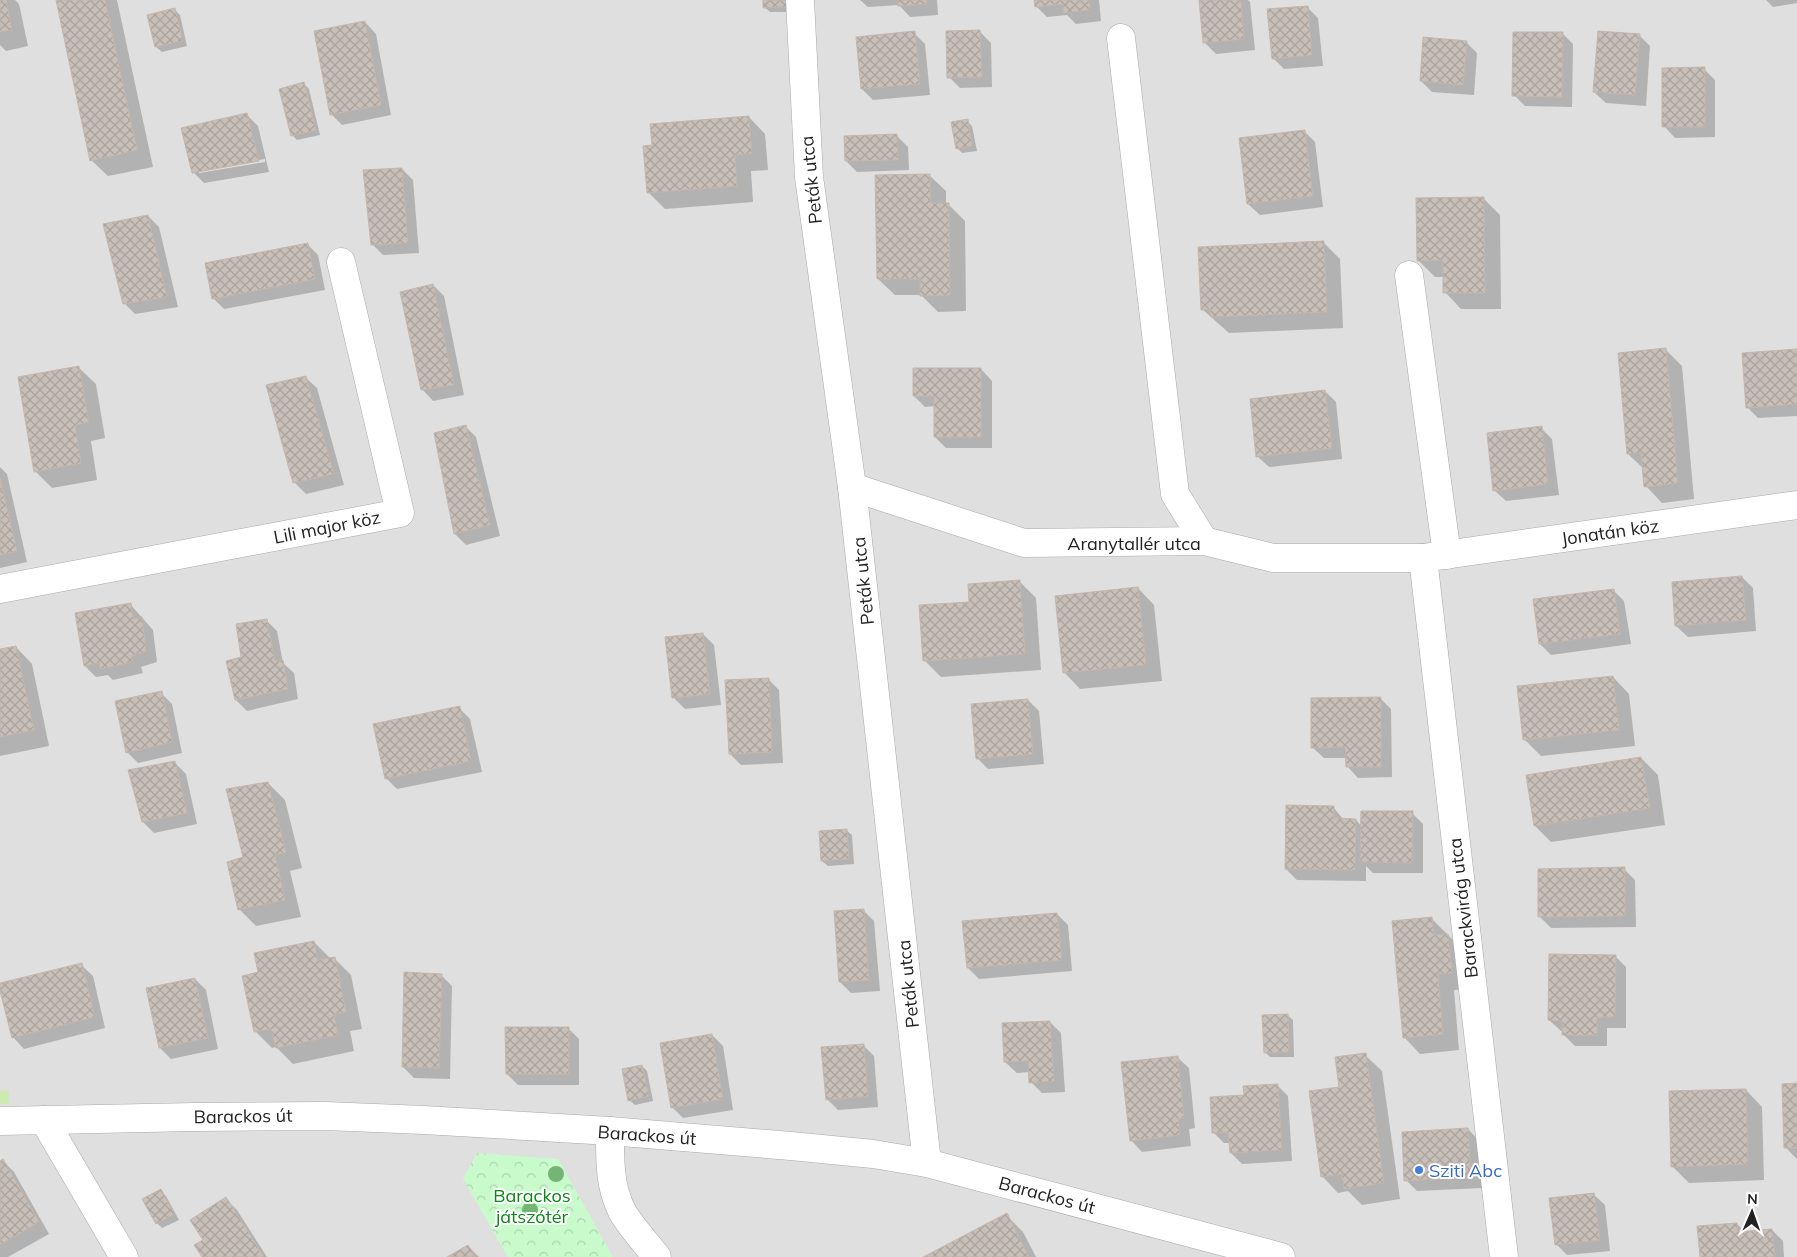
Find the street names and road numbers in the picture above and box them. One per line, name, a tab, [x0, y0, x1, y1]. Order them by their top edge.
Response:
street label: Peták utca	[795, 135, 827, 225]
street label: Lili major köz	[272, 505, 382, 549]
street label: Jonatán köz	[1560, 514, 1660, 550]
street label: Aranytallér utca	[1067, 532, 1201, 555]
street label: Peták utca	[847, 536, 879, 626]
street label: Barackvirág utca	[1443, 837, 1483, 979]
street label: Peták utca	[892, 939, 924, 1029]
street label: Barackos út	[193, 1104, 293, 1128]
street label: Barackos út	[597, 1120, 697, 1150]
street label: Barackos út	[996, 1171, 1098, 1219]

